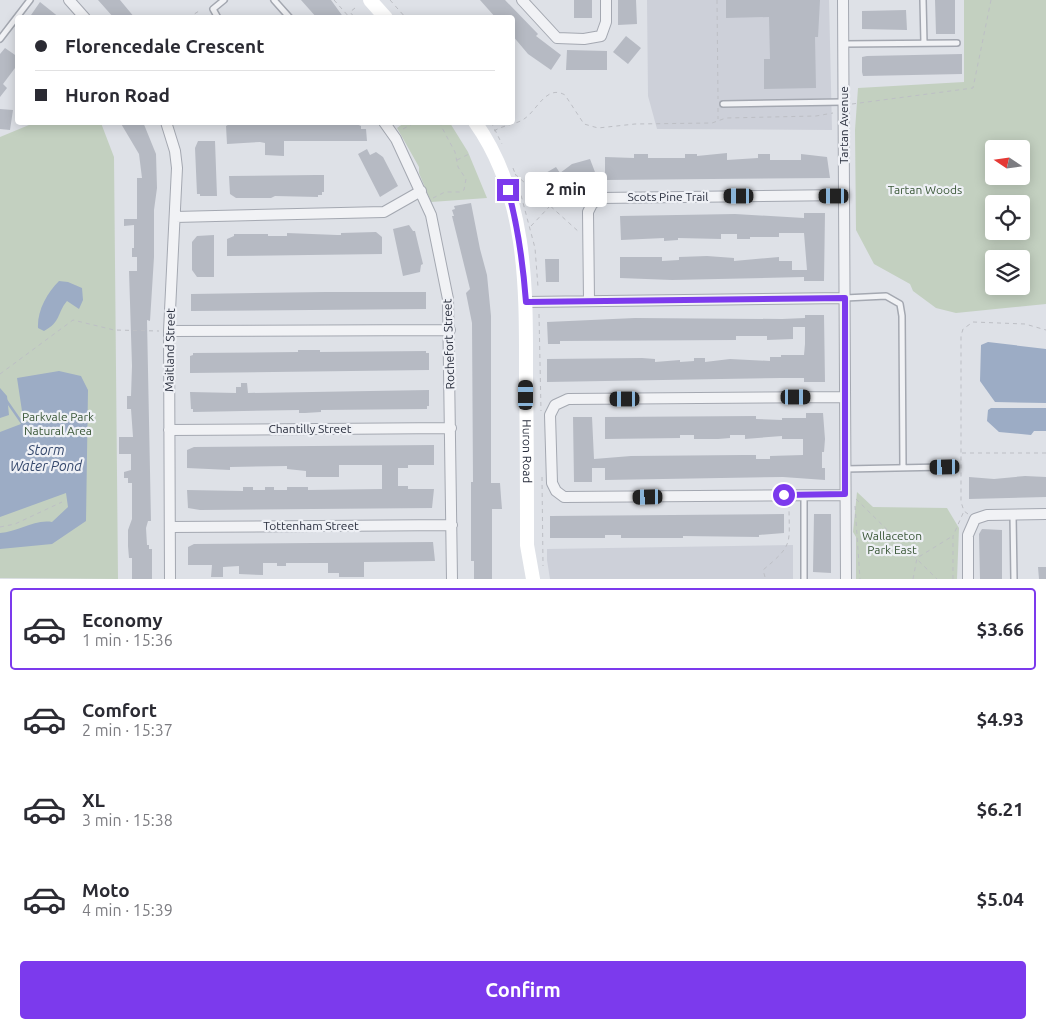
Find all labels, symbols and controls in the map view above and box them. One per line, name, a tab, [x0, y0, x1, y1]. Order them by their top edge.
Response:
text: Florencedale Crescent	[65, 35, 264, 57]
text: Huron Road	[65, 84, 170, 106]
street label: Tartan Avenue	[837, 86, 850, 164]
north arrow	[985, 140, 1030, 185]
map controls	[985, 140, 1030, 295]
callout: 2 min	[526, 172, 608, 208]
route end	[497, 179, 519, 201]
text: 2 min	[546, 180, 586, 198]
park label: Tartan Woods	[888, 183, 962, 196]
car	[724, 189, 754, 204]
car	[819, 189, 849, 204]
street label: Scots Pine Trail	[628, 190, 708, 203]
button: locate	[985, 195, 1030, 240]
button: layers	[985, 250, 1030, 295]
street label: Rochefort Street	[440, 298, 457, 390]
street label: Maitland Street	[162, 308, 177, 392]
car	[518, 380, 533, 410]
car	[781, 390, 811, 405]
car	[610, 392, 640, 407]
park label: Parkvale Park Natural Area	[22, 410, 94, 437]
street label: Huron Road	[521, 419, 534, 483]
street label: Chantilly Street	[268, 422, 352, 435]
water label: Storm Water Pond	[10, 442, 83, 474]
car	[929, 459, 960, 475]
route start	[773, 484, 795, 506]
car	[632, 489, 663, 505]
street label: Tottenham Street	[263, 519, 359, 532]
park label: Wallaceton Park East	[862, 529, 922, 556]
icon: car	[22, 607, 67, 652]
text: Economy	[82, 609, 163, 631]
text: $3.66	[976, 618, 1024, 640]
text: 1 min · 15:36	[82, 631, 173, 649]
icon: car	[22, 697, 67, 742]
text: Comfort	[82, 699, 157, 721]
text: $4.93	[976, 708, 1024, 730]
text: 2 min · 15:37	[82, 721, 173, 739]
icon: car	[22, 787, 67, 832]
text: XL	[82, 789, 105, 811]
text: $6.21	[976, 798, 1024, 820]
text: 3 min · 15:38	[82, 811, 173, 829]
icon: car	[22, 877, 67, 922]
text: Moto	[82, 879, 130, 901]
text: $5.04	[976, 888, 1024, 910]
text: 4 min · 15:39	[82, 901, 173, 919]
button: Confirm	[20, 961, 1026, 1019]

